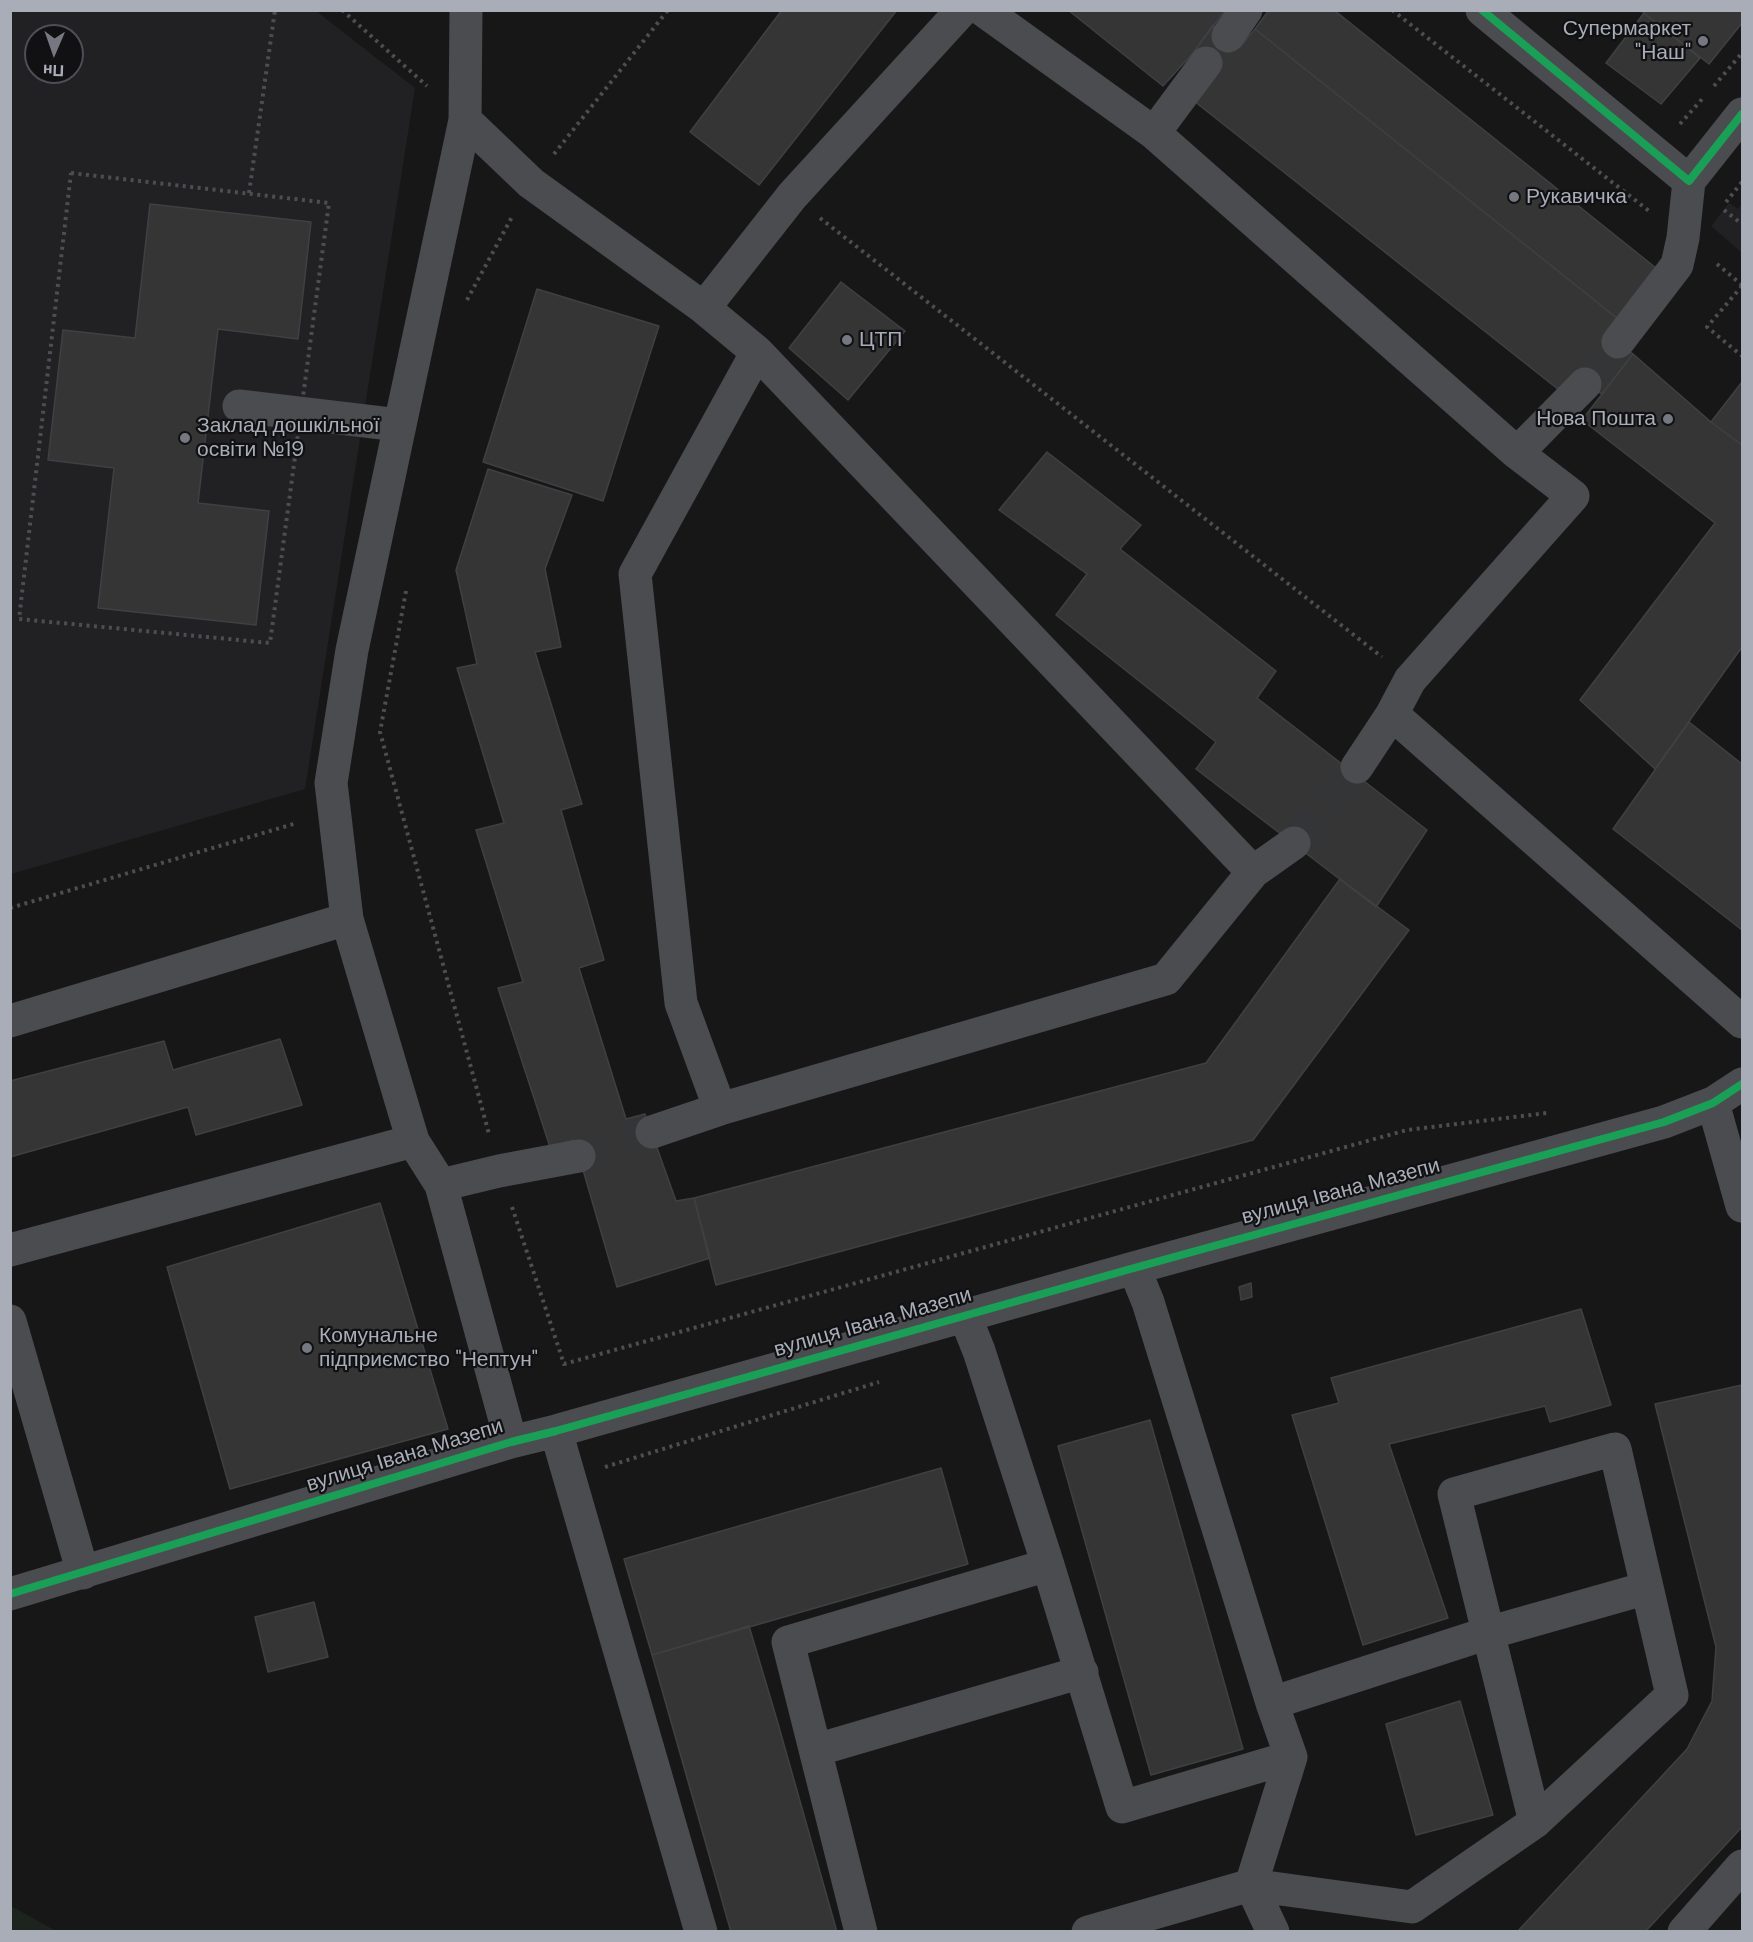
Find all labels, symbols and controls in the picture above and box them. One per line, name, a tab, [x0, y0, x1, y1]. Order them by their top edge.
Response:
place label: Супермаркет "Наш"	[1563, 16, 1691, 66]
north arrow	[24, 24, 84, 84]
marker: Супермаркет "Наш"	[1696, 34, 1710, 48]
text: Пн	[42, 60, 64, 81]
place label: Рукавичка	[1526, 184, 1627, 210]
marker: Рукавичка	[1507, 190, 1521, 204]
place label: ЦТП	[859, 327, 902, 353]
marker: ЦТП	[840, 333, 854, 347]
place label: Нова Пошта	[1536, 406, 1656, 432]
marker: Нова Пошта	[1661, 412, 1675, 426]
place label: Заклад дошкільної освіти №19	[197, 413, 379, 463]
marker: Заклад дошкільної освіти №19	[178, 431, 192, 445]
street label: вулиця Івана Мазепи	[1239, 1153, 1443, 1231]
street label: вулиця Івана Мазепи	[771, 1283, 975, 1363]
place label: Комунальне підприємство "Нептун"	[319, 1323, 538, 1373]
marker: Комунальне підприємство "Нептун"	[300, 1341, 314, 1355]
street label: вулиця Івана Мазепи	[304, 1414, 506, 1498]

